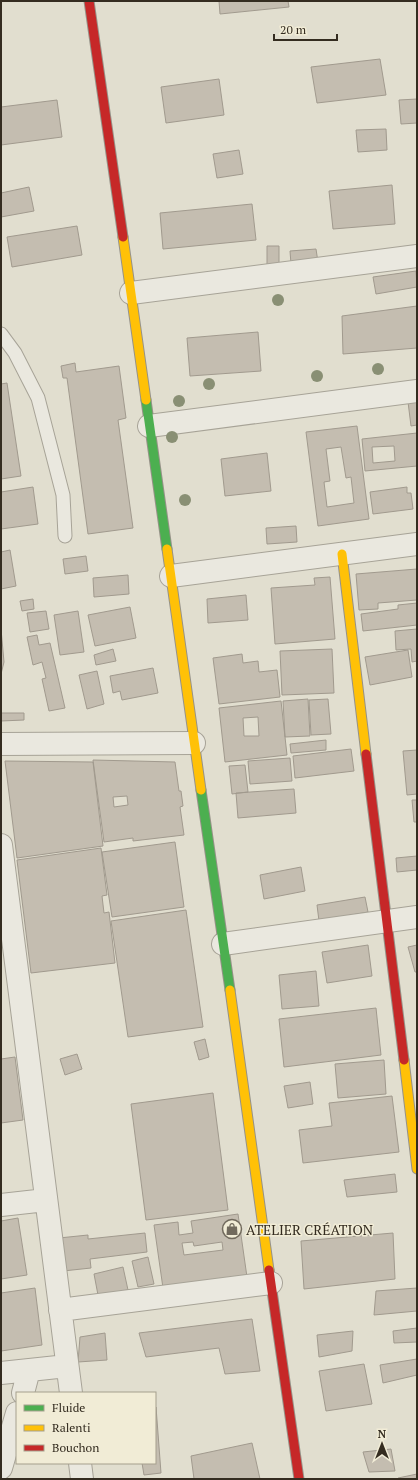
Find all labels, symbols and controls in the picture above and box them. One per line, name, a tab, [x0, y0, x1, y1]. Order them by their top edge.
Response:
scale bar	[274, 16, 337, 42]
text: 20 m	[280, 22, 307, 37]
shop icon: ATELIER CRÉATION	[221, 1218, 243, 1240]
place label: ATELIER CRÉATION	[246, 1220, 373, 1239]
legend	[16, 1392, 156, 1464]
text: Fluide	[52, 1400, 85, 1415]
text: Ralenti	[52, 1420, 91, 1435]
north arrow	[362, 1424, 402, 1464]
text: N	[378, 1427, 387, 1441]
text: Bouchon	[52, 1440, 99, 1455]

